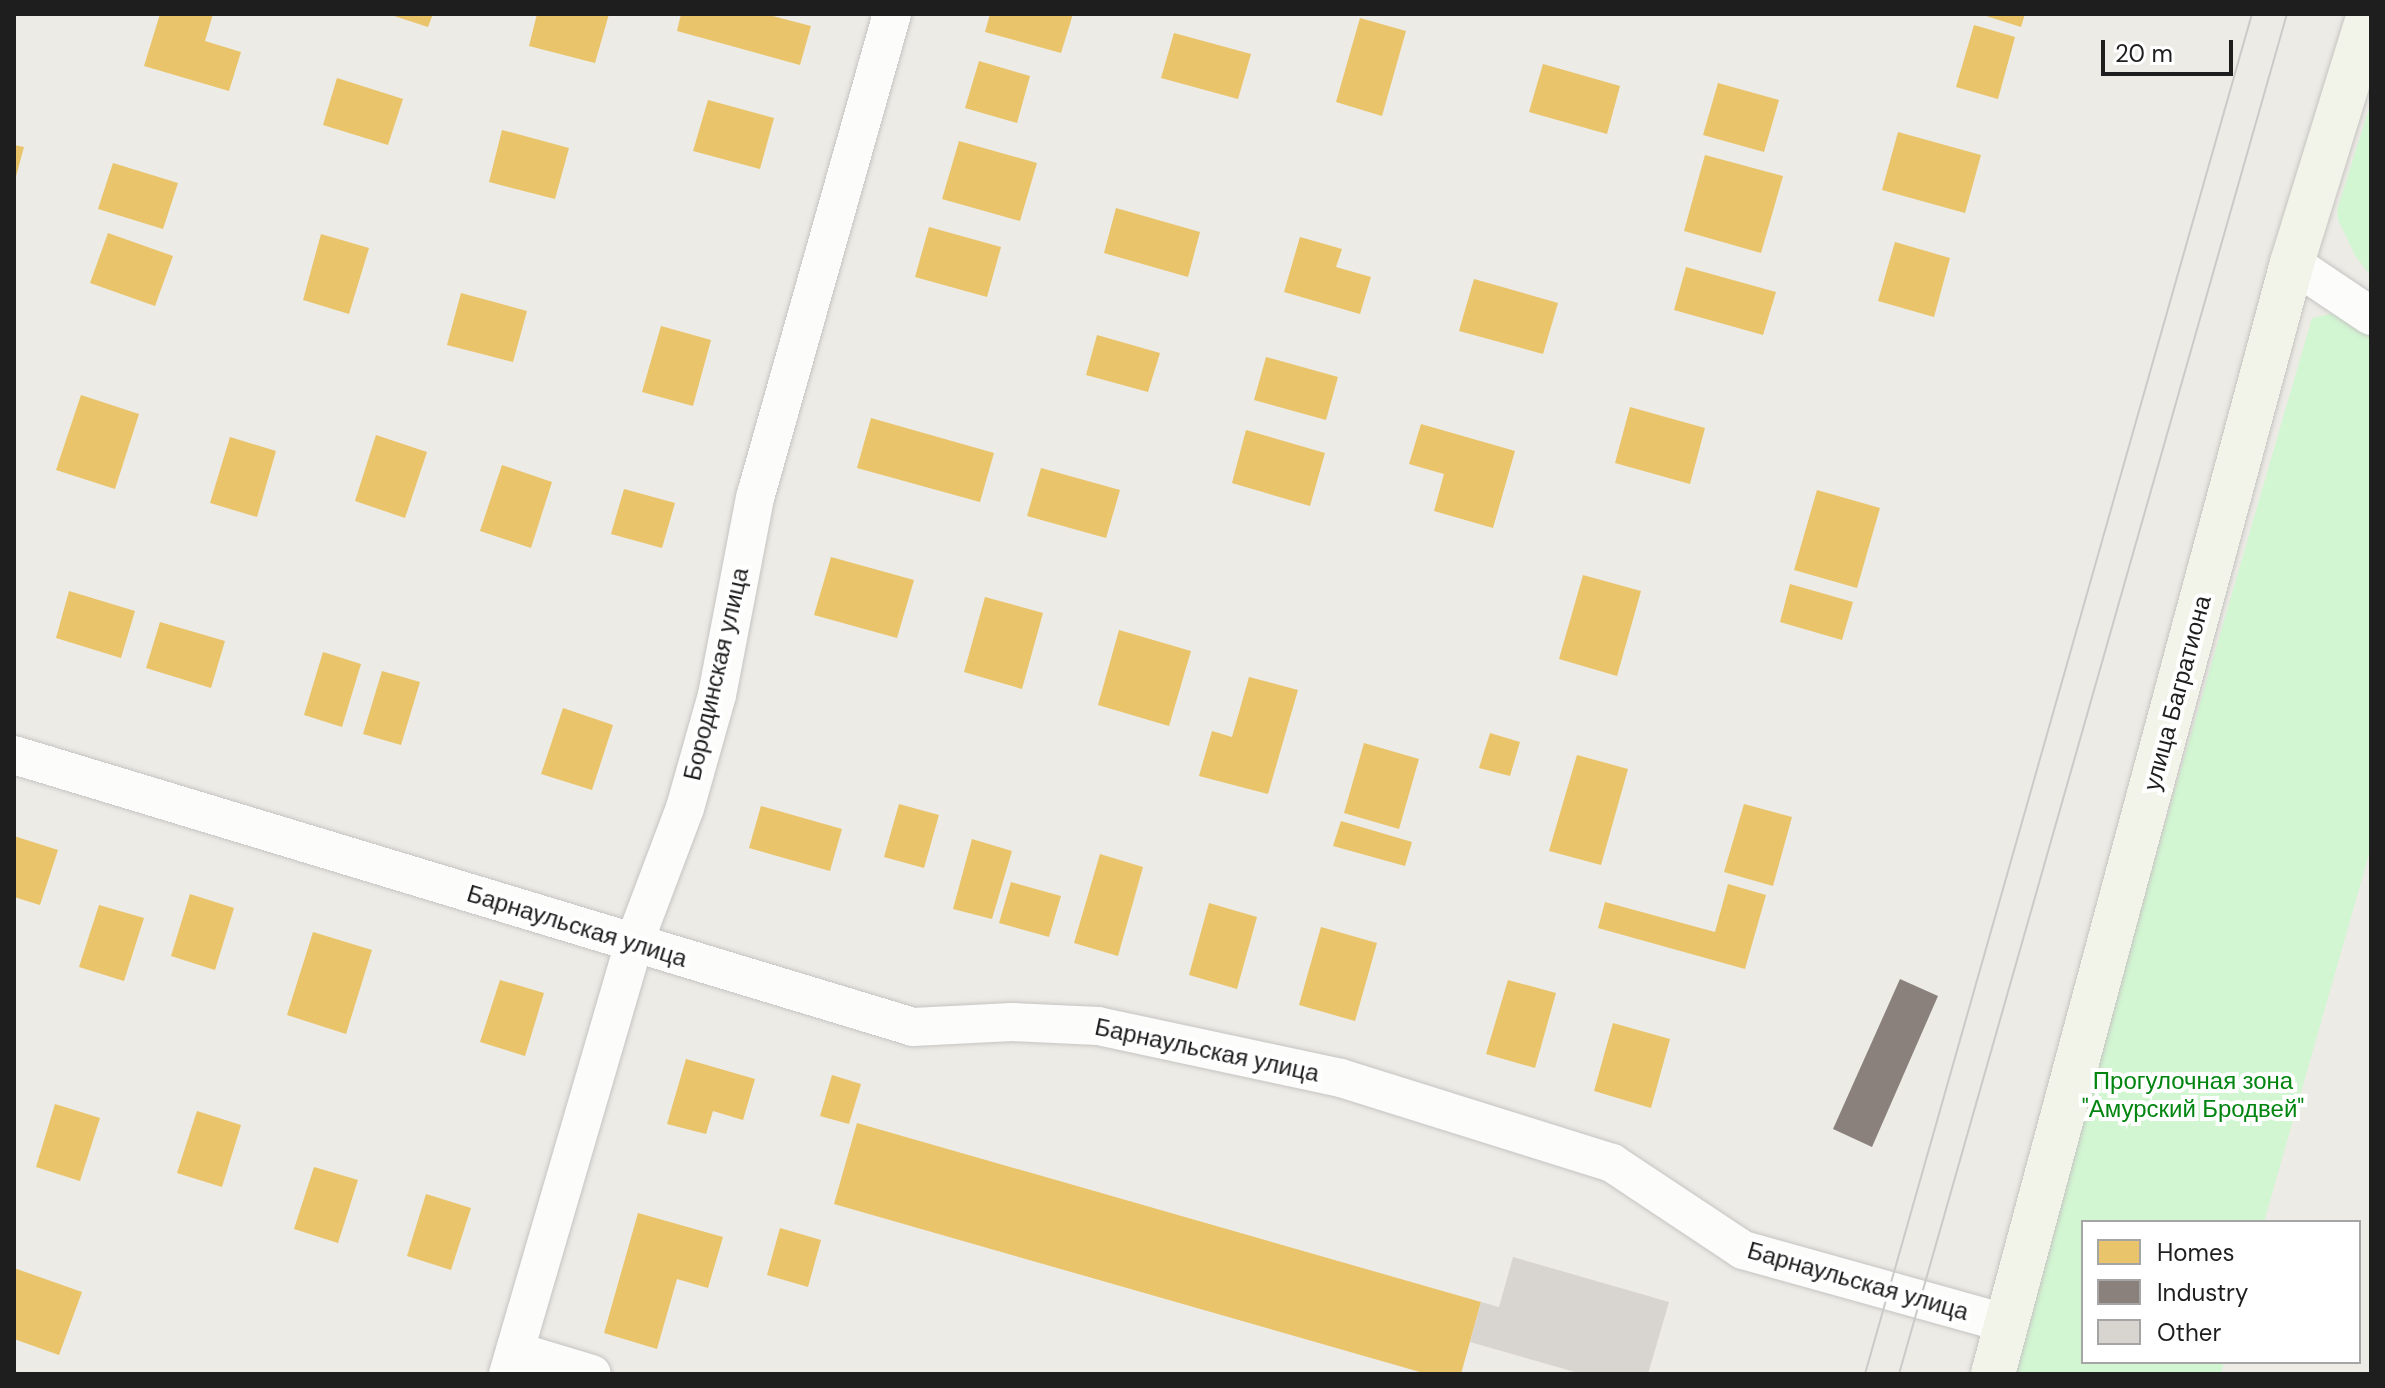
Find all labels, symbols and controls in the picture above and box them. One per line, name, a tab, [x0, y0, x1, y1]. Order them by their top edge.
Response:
scale bar	[2105, 24, 2237, 74]
text: 20 m	[2115, 38, 2173, 69]
street label: Бородинская улица	[677, 565, 755, 783]
street label: улица Багратиона	[2137, 592, 2217, 794]
street label: Барнаульская улица	[464, 879, 690, 973]
street label: Барнаульская улица	[1092, 1012, 1322, 1088]
park label: Прогулочная зона "Амурский Бродвей"	[2082, 1067, 2304, 1123]
legend	[2081, 1220, 2361, 1364]
street label: Барнаульская улица	[1744, 1236, 1972, 1326]
text: Homes	[2157, 1237, 2235, 1268]
text: Industry	[2157, 1277, 2248, 1308]
text: Other	[2157, 1317, 2221, 1348]

